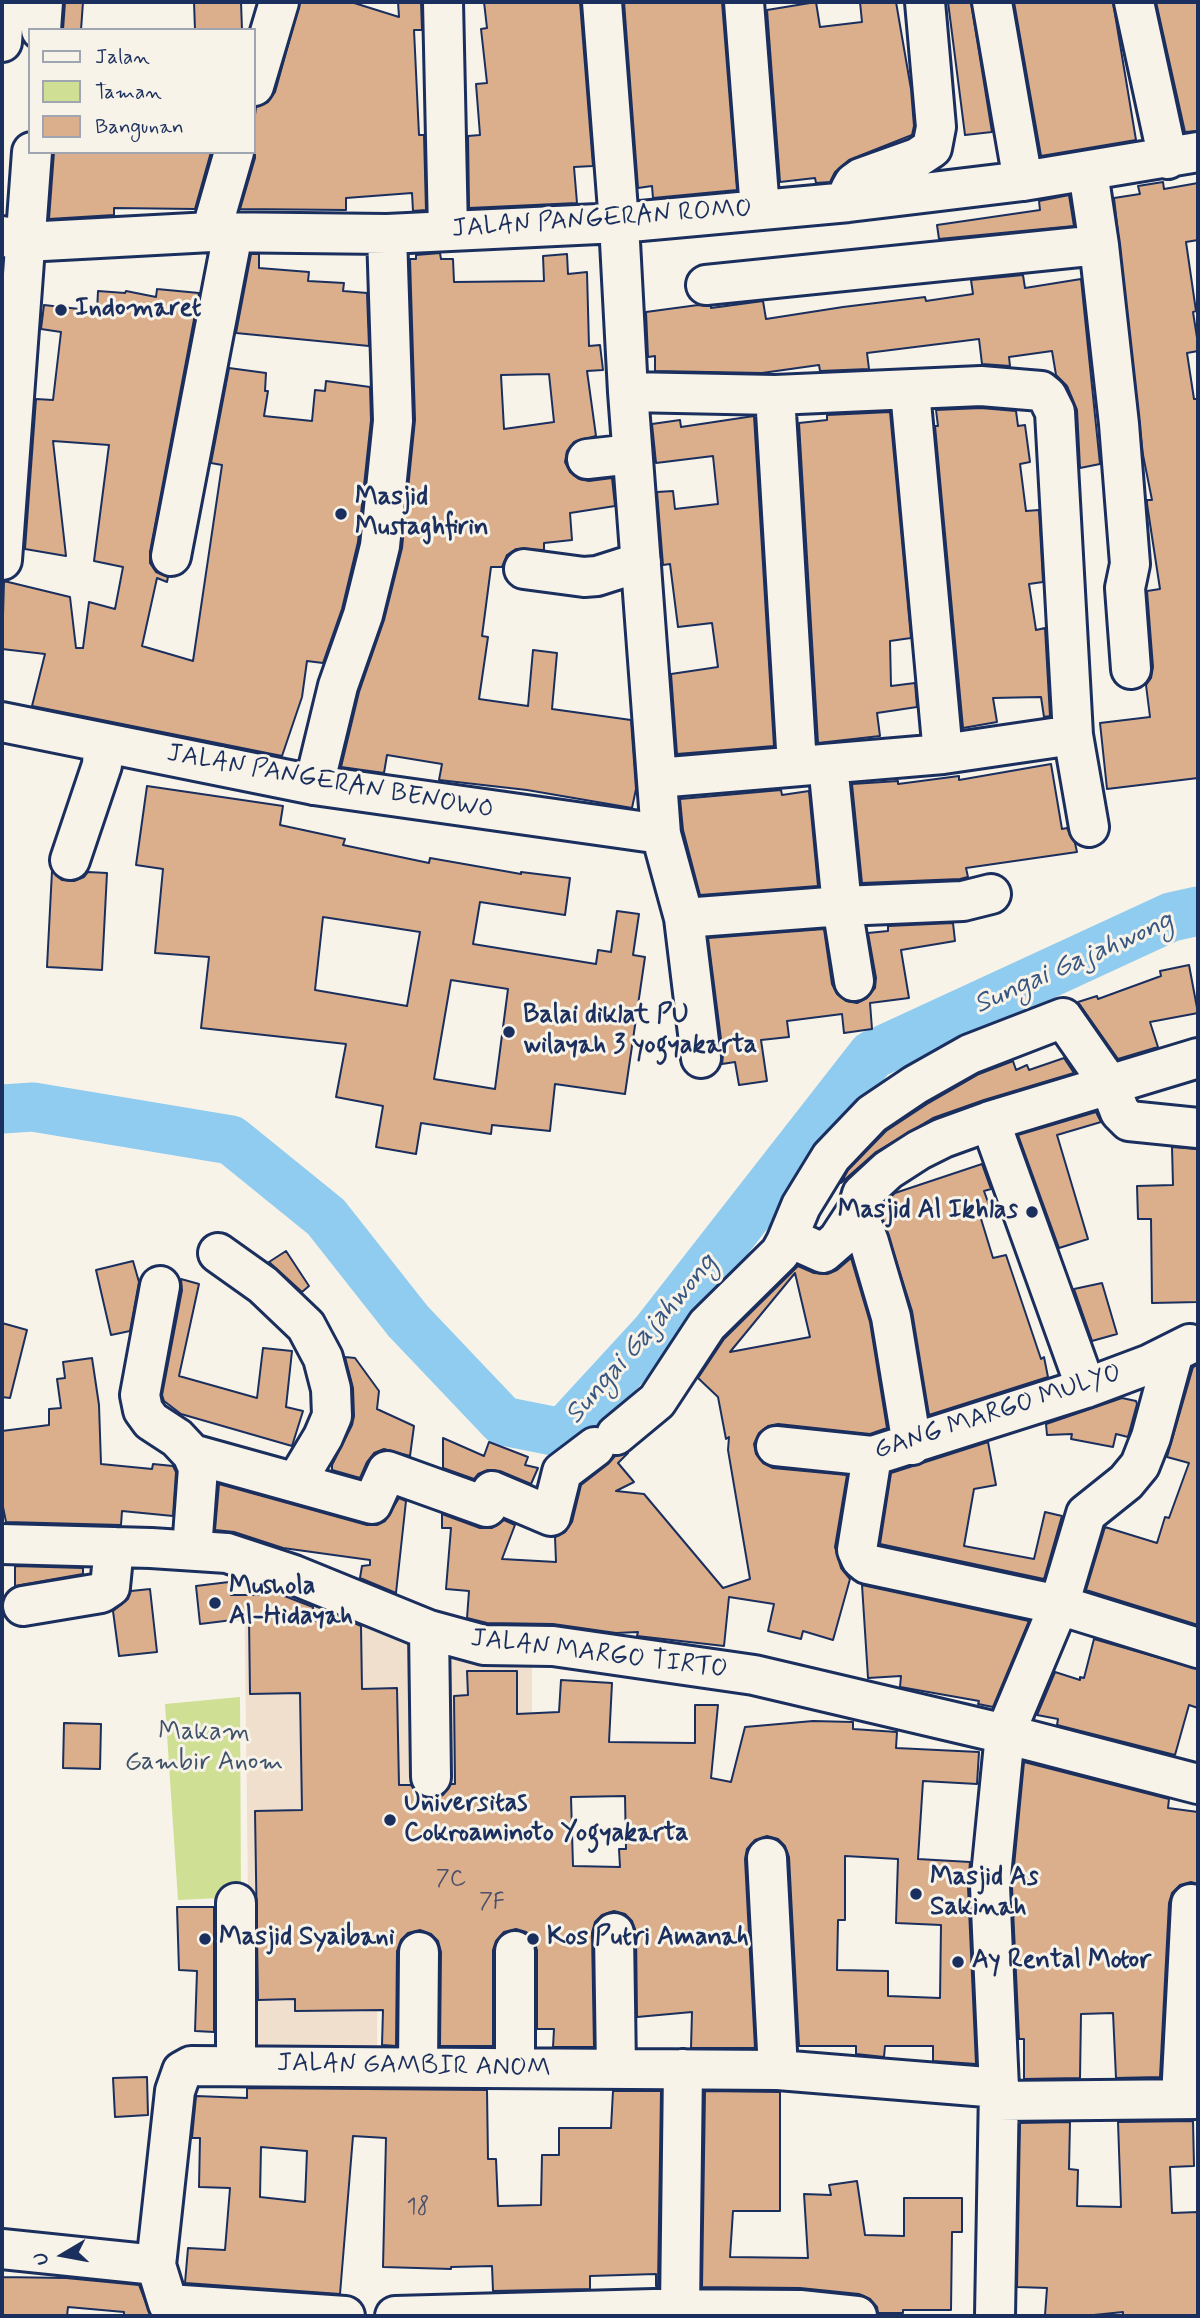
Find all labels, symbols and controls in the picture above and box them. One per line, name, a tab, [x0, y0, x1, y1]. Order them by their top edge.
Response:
legend	[28, 28, 256, 154]
text: Jalan	[95, 43, 150, 71]
text: Taman	[95, 78, 162, 106]
text: Bangunan	[95, 113, 184, 141]
street label: JALAN PANGERAN ROMO	[451, 194, 753, 246]
place label: Indomaret	[75, 294, 201, 326]
marker: Indomaret	[53, 302, 69, 318]
place label: Masjid Mustaghfirin	[355, 483, 489, 544]
marker: Masjid Mustaghfirin	[333, 506, 349, 522]
street label: JALAN PANGERAN BENOWO	[164, 739, 496, 827]
water label: Sungai Gajahwong	[969, 905, 1179, 1023]
place label: Balai diklat PU wilayah 3 yogyakarta	[523, 1001, 757, 1062]
marker: Balai diklat PU wilayah 3 yogyakarta	[501, 1024, 517, 1040]
place label: Masjid Al Ikhlas	[838, 1196, 1018, 1228]
marker: Masjid Al Ikhlas	[1024, 1204, 1040, 1220]
water label: Sungai Gajahwong	[559, 1248, 725, 1432]
street label: GANG MARGO MULYO	[870, 1358, 1126, 1468]
place label: Mushola Al-Hidayah	[229, 1572, 353, 1634]
marker: Mushola Al-Hidayah	[207, 1595, 223, 1611]
street label: JALAN MARGO TIRTO	[469, 1624, 729, 1686]
park label: Makam Gambir Anom	[125, 1718, 283, 1780]
place label: Universitas Cokroaminoto Yogyakarta	[404, 1789, 689, 1850]
marker: Universitas Cokroaminoto Yogyakarta	[382, 1812, 398, 1828]
place label: Masjid As Sakinah	[930, 1863, 1039, 1924]
house number: 7C	[436, 1866, 466, 1894]
marker: Masjid As Sakinah	[908, 1886, 924, 1902]
house number: 7F	[479, 1889, 505, 1917]
place label: Masjid Syaibani	[219, 1923, 395, 1955]
place label: Kos Putri Amanah	[547, 1923, 749, 1955]
marker: Masjid Syaibani	[197, 1931, 213, 1947]
marker: Kos Putri Amanah	[525, 1931, 541, 1947]
place label: Ay Rental Motor	[972, 1946, 1151, 1978]
marker: Ay Rental Motor	[950, 1954, 966, 1970]
street label: JALAN GAMBIR ANOM	[277, 2049, 551, 2085]
house number: 18	[407, 2194, 429, 2222]
north arrow	[28, 2220, 98, 2290]
text: U	[28, 2250, 55, 2267]

